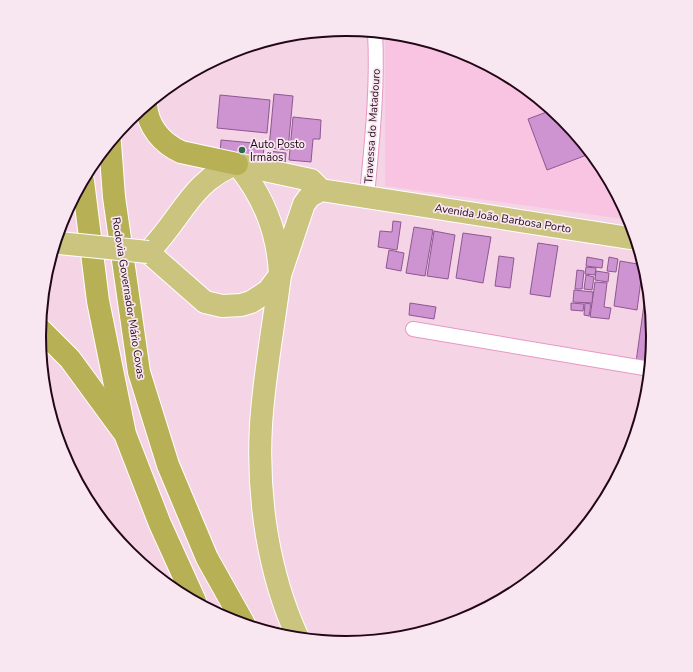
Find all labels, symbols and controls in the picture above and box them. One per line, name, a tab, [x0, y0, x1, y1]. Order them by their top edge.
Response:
street label: Travessa do Matadouro	[361, 68, 384, 184]
place label: Auto Posto Irmãos	[250, 137, 305, 165]
marker: Auto Posto Irmãos	[237, 145, 247, 155]
street label: Avenida João Barbosa Porto	[434, 200, 572, 237]
street label: Rodovia Governador Mário Covas	[108, 216, 149, 380]

